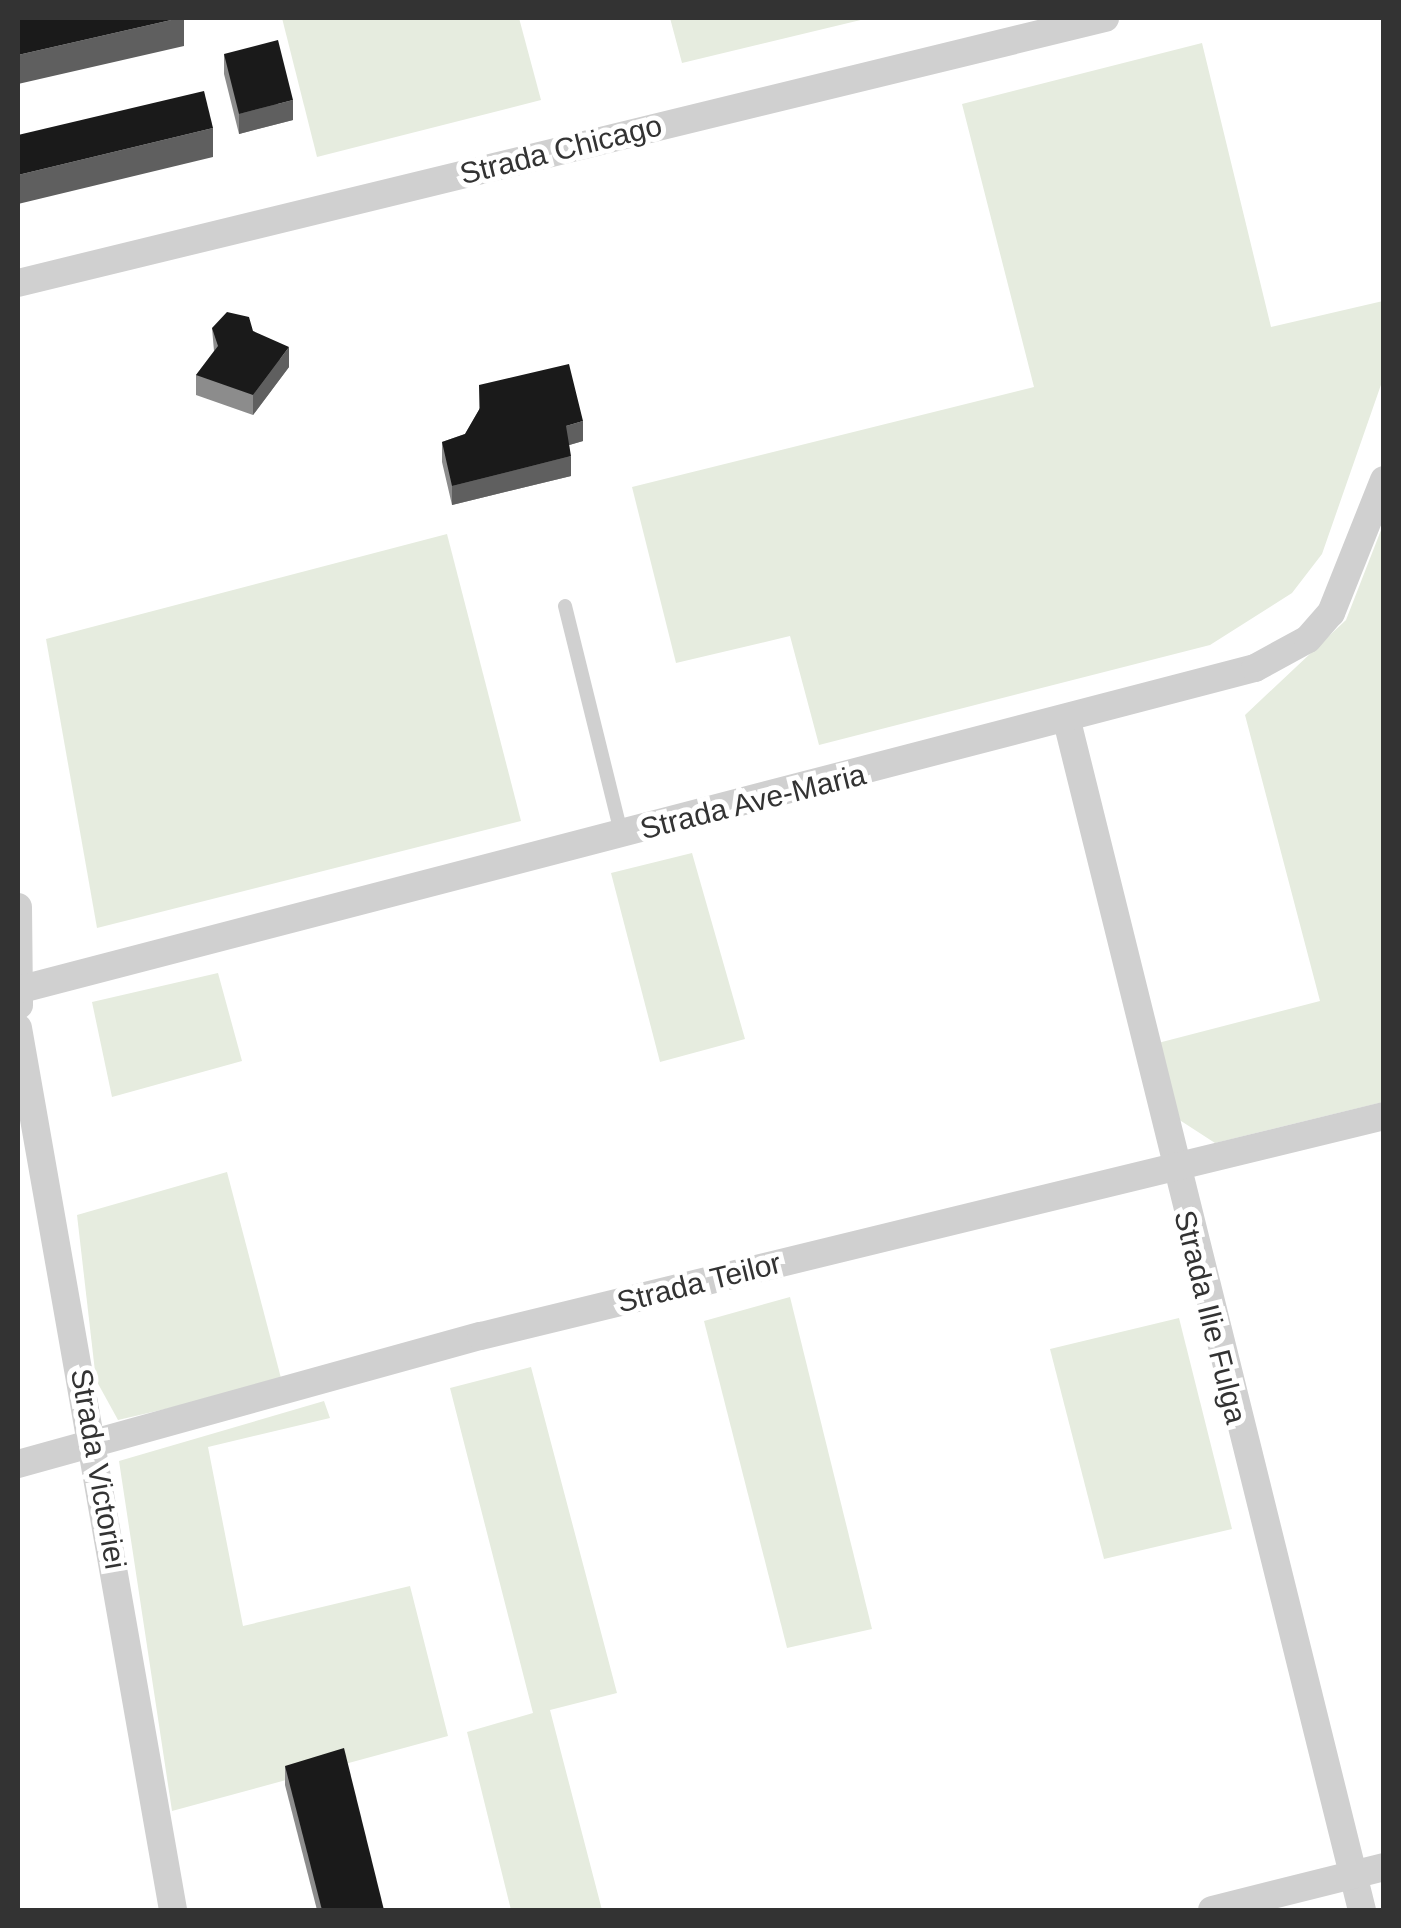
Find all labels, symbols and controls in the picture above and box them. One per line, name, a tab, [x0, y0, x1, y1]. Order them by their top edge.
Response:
street label: Strada Chicago	[456, 108, 666, 192]
street label: Strada Ave-Maria	[636, 756, 870, 848]
street label: Strada Ilie Fulga	[1166, 1207, 1254, 1427]
street label: Strada Teilor	[613, 1245, 785, 1321]
street label: Strada Victoriei	[63, 1366, 133, 1572]

